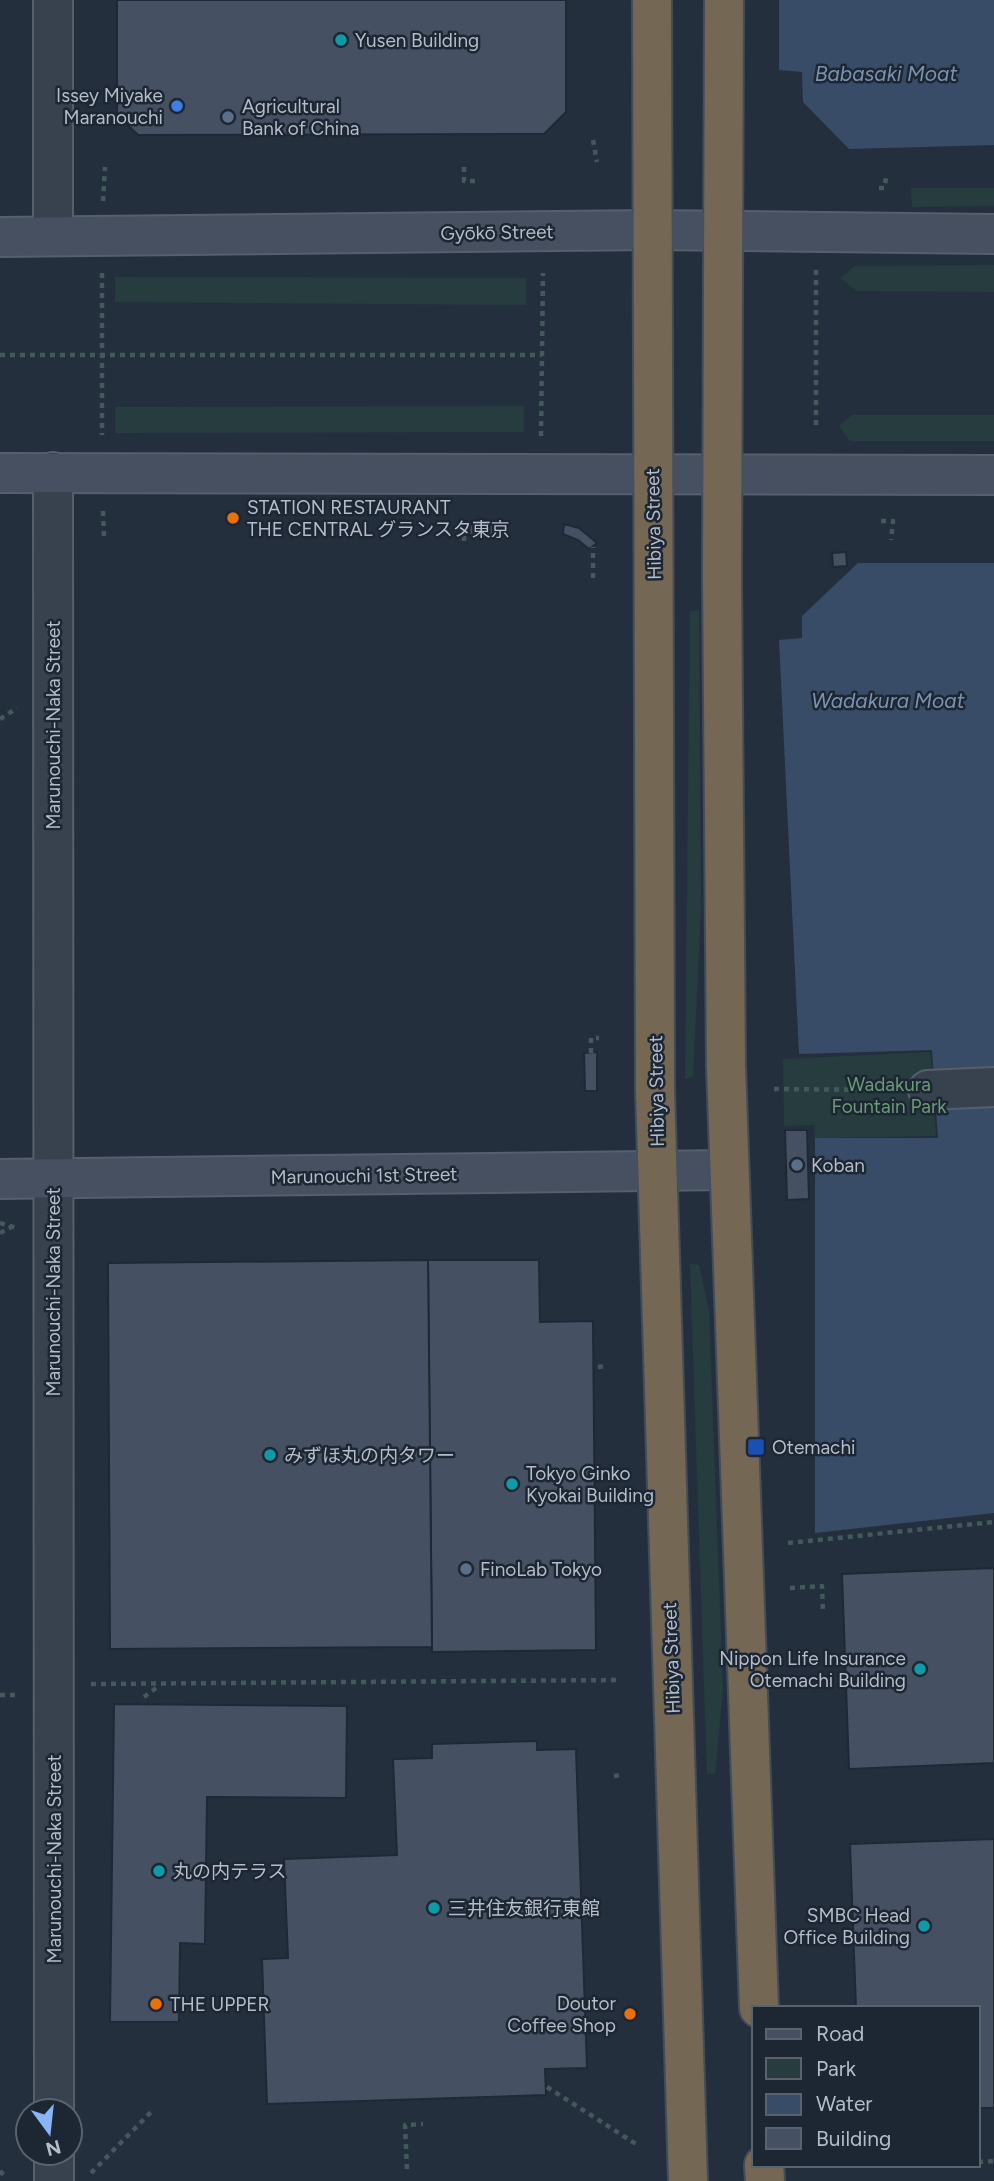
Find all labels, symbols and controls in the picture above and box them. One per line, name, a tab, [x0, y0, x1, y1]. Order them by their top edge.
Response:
place label: Yusen Building	[355, 29, 479, 52]
marker: Yusen Building	[333, 32, 349, 48]
water label: Babasaki Moat	[815, 61, 958, 86]
place label: Issey Miyake Maranouchi	[56, 84, 163, 129]
place label: Agricultural Bank of China	[242, 95, 360, 140]
marker: Issey Miyake Maranouchi	[169, 98, 185, 114]
marker: Agricultural Bank of China	[220, 109, 236, 125]
street label: Gyōkō Street	[440, 220, 554, 245]
street label: Hibiya Street	[641, 468, 666, 580]
place label: STATION RESTAURANT THE CENTRAL グランスタ東京	[247, 496, 510, 541]
marker: STATION RESTAURANT THE CENTRAL グランスタ東京	[225, 510, 241, 526]
street label: Marunouchi-Naka Street	[42, 620, 65, 830]
water label: Wadakura Moat	[811, 688, 966, 713]
street label: Hibiya Street	[644, 1035, 669, 1147]
park label: Wadakura Fountain Park	[831, 1073, 947, 1118]
place label: Koban	[811, 1154, 865, 1177]
marker: Koban	[789, 1157, 805, 1173]
street label: Marunouchi 1st Street	[270, 1162, 458, 1189]
street label: Marunouchi-Naka Street	[42, 1187, 65, 1397]
place label: Otemachi	[772, 1436, 855, 1459]
marker: Otemachi	[746, 1437, 766, 1457]
place label: みずほ丸の内タワー	[284, 1444, 455, 1467]
marker: みずほ丸の内タワー	[262, 1447, 278, 1463]
place label: Tokyo Ginko Kyokai Building	[526, 1462, 654, 1507]
marker: Tokyo Ginko Kyokai Building	[504, 1476, 520, 1492]
place label: FinoLab Tokyo	[480, 1558, 602, 1581]
marker: FinoLab Tokyo	[458, 1561, 474, 1577]
street label: Hibiya Street	[658, 1602, 685, 1714]
place label: Nippon Life Insurance Otemachi Building	[719, 1647, 906, 1692]
marker: Nippon Life Insurance Otemachi Building	[912, 1661, 928, 1677]
street label: Marunouchi-Naka Street	[43, 1754, 66, 1964]
place label: 丸の内テラス	[173, 1860, 287, 1883]
marker: 丸の内テラス	[151, 1863, 167, 1879]
place label: 三井住友銀行東館	[448, 1897, 600, 1920]
marker: 三井住友銀行東館	[426, 1900, 442, 1916]
place label: SMBC Head Office Building	[783, 1904, 910, 1949]
marker: SMBC Head Office Building	[916, 1918, 932, 1934]
place label: Doutor Coffee Shop	[507, 1992, 617, 2037]
place label: THE UPPER	[170, 1993, 269, 2016]
marker: THE UPPER	[148, 1996, 164, 2012]
marker: Doutor Coffee Shop	[622, 2006, 638, 2022]
legend	[752, 2006, 980, 2167]
text: Road	[816, 2021, 864, 2046]
text: Park	[816, 2056, 857, 2081]
text: Water	[816, 2091, 872, 2116]
north arrow	[14, 2097, 84, 2167]
text: Building	[816, 2126, 891, 2151]
text: N	[43, 2135, 63, 2161]

